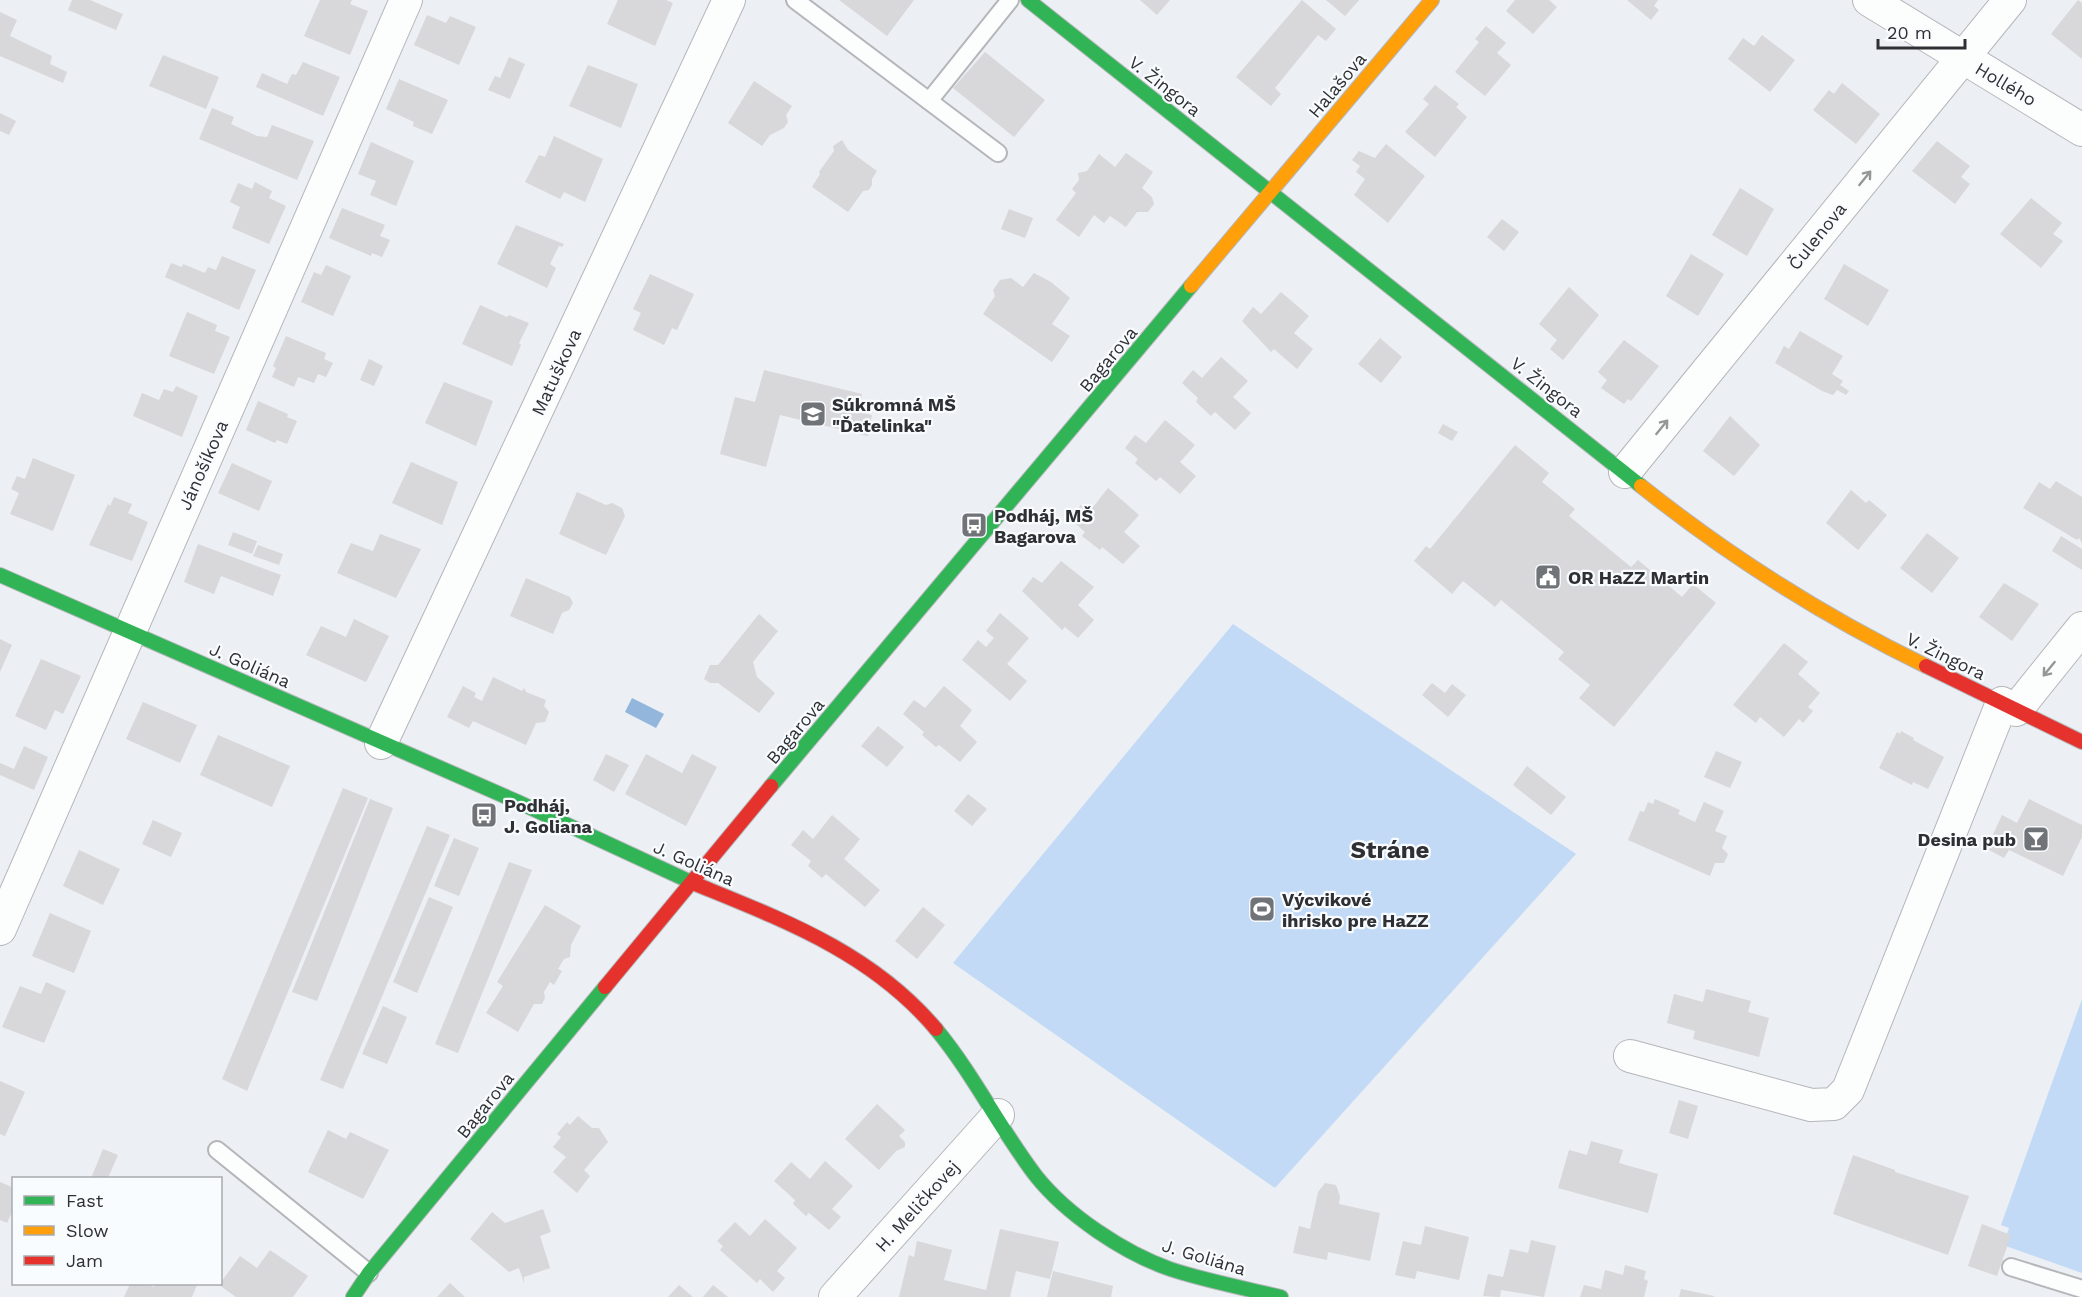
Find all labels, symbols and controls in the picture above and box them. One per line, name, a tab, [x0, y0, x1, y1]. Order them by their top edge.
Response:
scale bar	[1878, 12, 1965, 50]
text: 20 m	[1887, 22, 1932, 43]
street label: Halašova	[1304, 48, 1370, 122]
street label: V. Žingora	[1125, 51, 1205, 121]
street label: Hollého	[1972, 58, 2040, 110]
one-way arrow	[1858, 170, 1871, 186]
street label: Čulenova	[1783, 198, 1851, 274]
street label: Bagarova	[1075, 322, 1141, 396]
street label: Matuškova	[527, 325, 585, 419]
street label: V. Žingora	[1507, 352, 1587, 422]
place label: Súkromná MŠ "Ďatelinka"	[832, 394, 956, 436]
school or university icon: Súkromná MŠ "Ďatelinka"	[798, 399, 828, 429]
street label: Jánošíkova	[174, 417, 232, 513]
one-way arrow	[1655, 419, 1668, 435]
place label: Podháj, MŠ Bagarova	[994, 505, 1093, 547]
bus stop icon: Podháj, MŠ Bagarova	[959, 510, 989, 540]
public building icon: OR HaZZ Martin	[1533, 562, 1563, 592]
place label: OR HaZZ Martin	[1568, 567, 1709, 588]
street label: V. Žingora	[1903, 628, 1989, 684]
street label: J. Goliána	[206, 638, 294, 692]
one-way arrow	[2043, 661, 2056, 677]
street label: Bagarova	[762, 694, 828, 768]
place label: Podháj, J. Goliana	[504, 795, 593, 837]
bus stop icon: Podháj, J. Goliana	[469, 800, 499, 830]
bar icon: Desina pub	[2021, 824, 2051, 854]
place label: Desina pub	[1918, 829, 2016, 850]
street label: J. Goliána	[650, 836, 738, 890]
district label: Stráne	[1351, 836, 1430, 864]
place label: Výcvikové ihrisko pre HaZZ	[1282, 889, 1429, 931]
sports icon: Výcvikové ihrisko pre HaZZ	[1247, 894, 1277, 924]
street label: Bagarova	[452, 1068, 518, 1142]
street label: H. Meličkovej	[871, 1156, 963, 1256]
legend	[12, 1177, 222, 1285]
text: Fast	[66, 1190, 104, 1211]
text: Slow	[66, 1220, 109, 1241]
street label: J. Goliána	[1160, 1234, 1248, 1280]
text: Jam	[66, 1250, 103, 1271]

